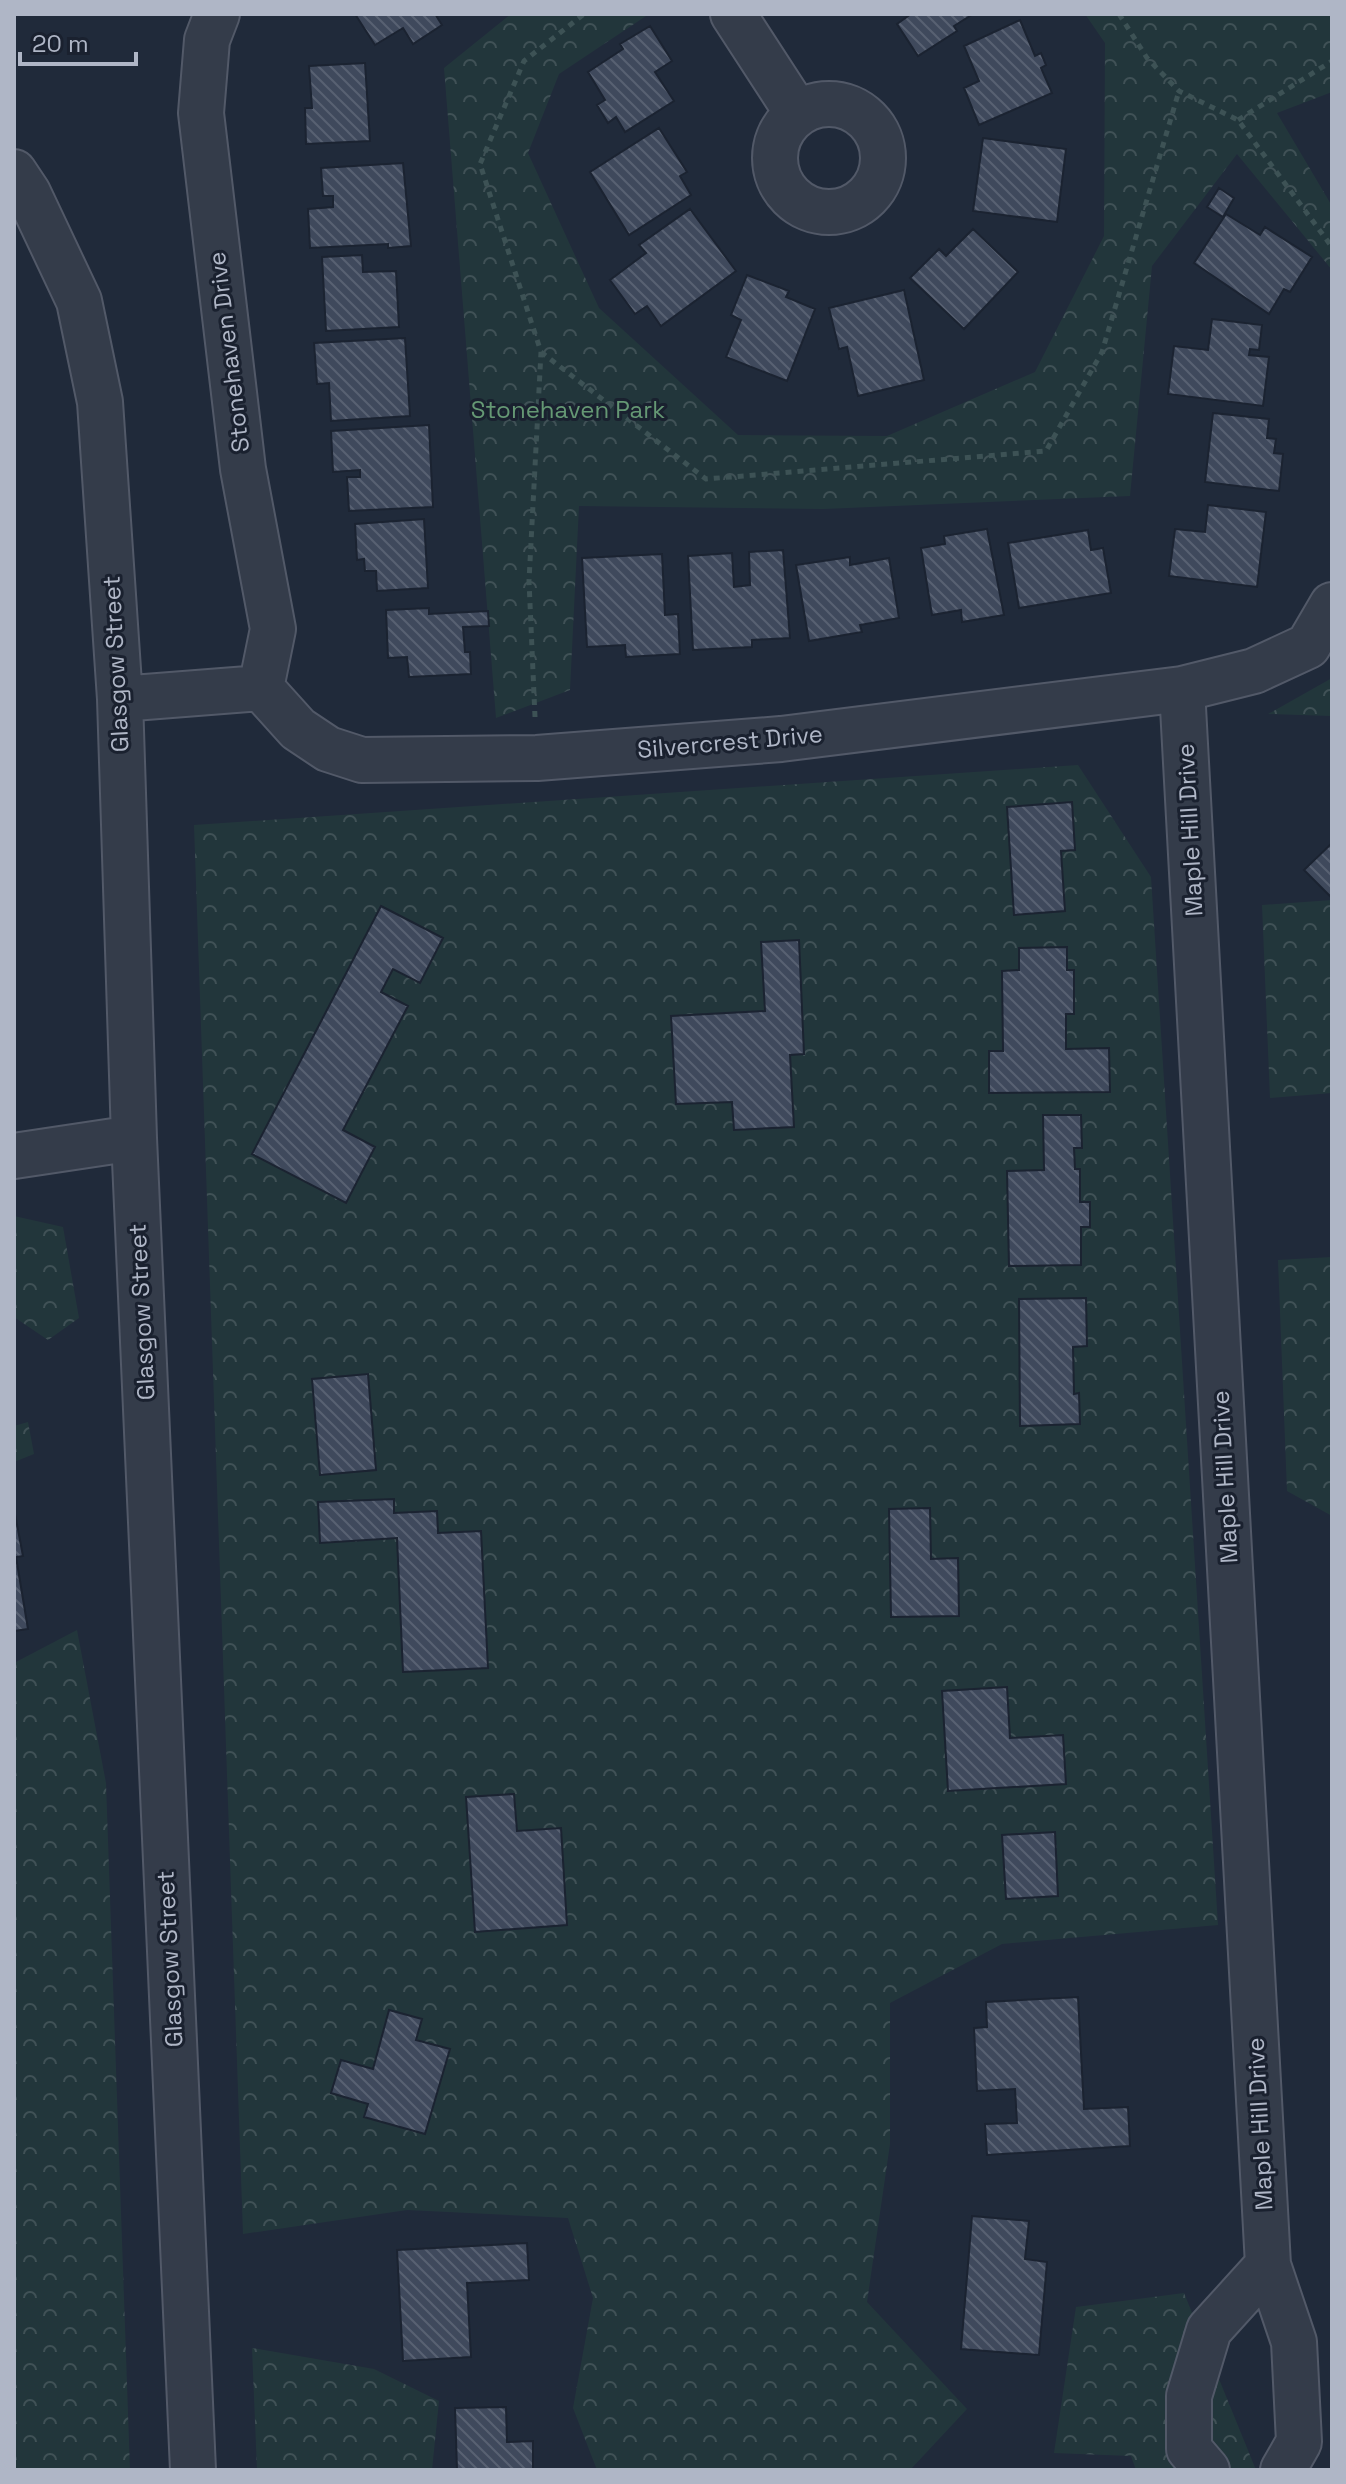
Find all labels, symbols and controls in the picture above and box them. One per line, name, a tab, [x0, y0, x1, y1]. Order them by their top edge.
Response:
scale bar	[20, 16, 136, 66]
text: 20 m	[32, 28, 89, 59]
street label: Stonehaven Drive	[201, 250, 256, 454]
park label: Stonehaven Park	[471, 394, 665, 425]
street label: Glasgow Street	[95, 575, 136, 753]
street label: Silvercrest Drive	[636, 718, 824, 765]
street label: Maple Hill Drive	[1169, 743, 1210, 917]
street label: Glasgow Street	[121, 1223, 162, 1401]
street label: Maple Hill Drive	[1204, 1390, 1245, 1564]
street label: Glasgow Street	[149, 1870, 190, 2048]
street label: Maple Hill Drive	[1239, 2037, 1280, 2211]

